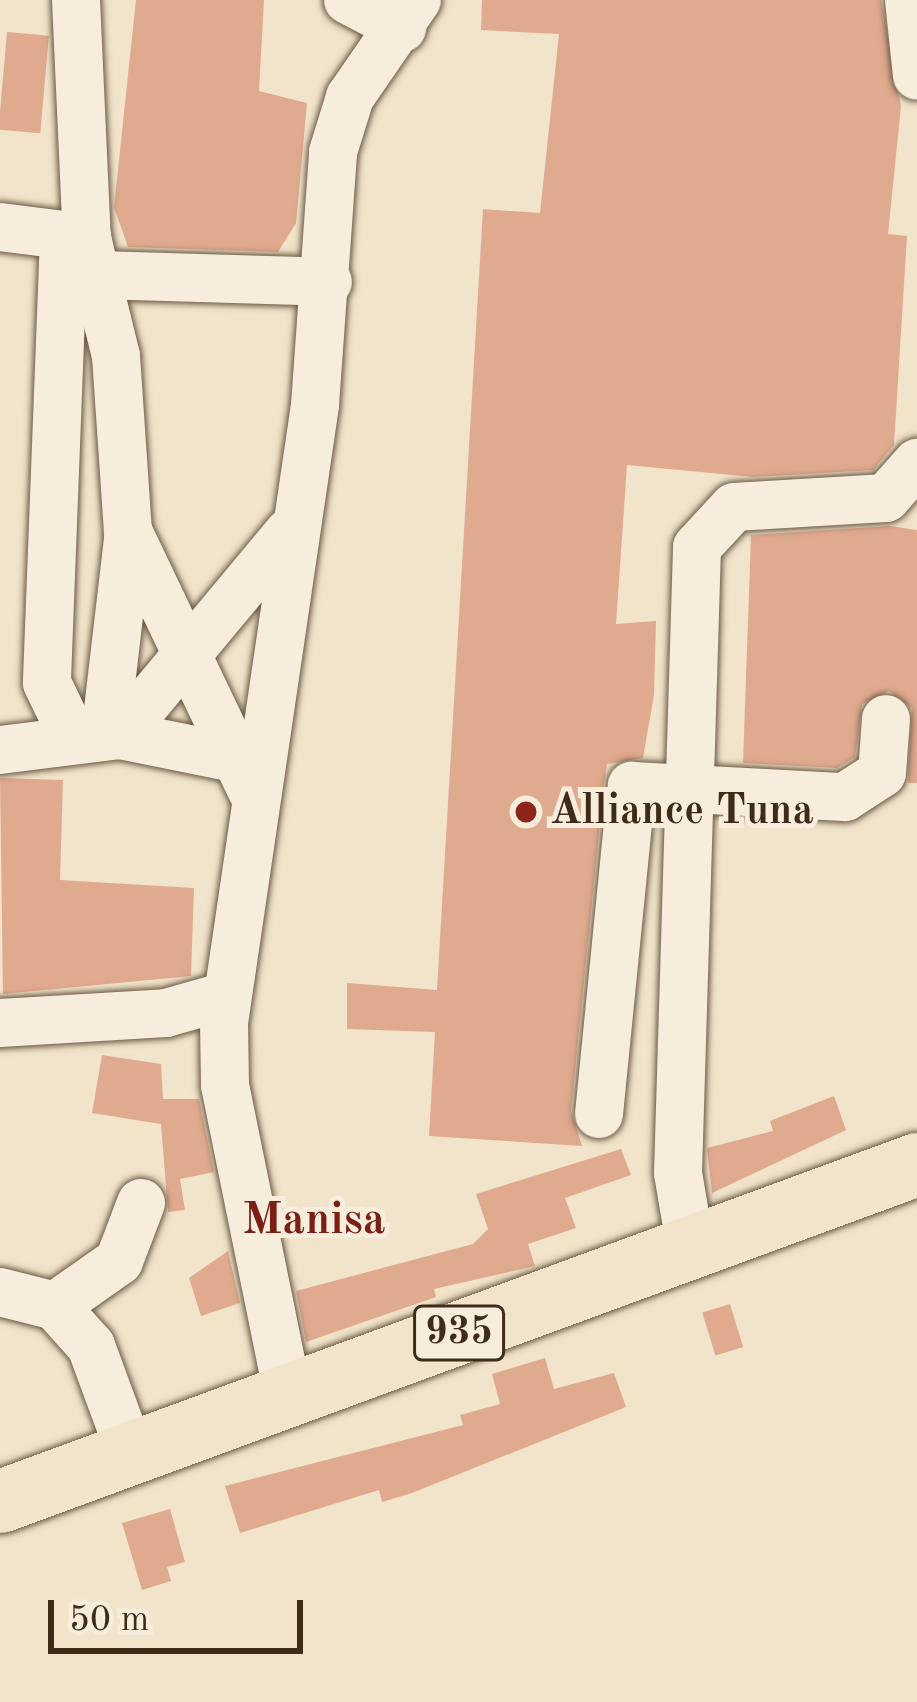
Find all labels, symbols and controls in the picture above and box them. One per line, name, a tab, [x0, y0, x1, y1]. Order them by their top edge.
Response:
place label: Alliance Tuna	[550, 787, 814, 837]
marker: Alliance Tuna	[513, 799, 539, 825]
district label: Manisa	[242, 1195, 386, 1249]
road number: 935	[411, 1300, 507, 1366]
scale bar	[54, 1576, 309, 1650]
text: 50 m	[69, 1603, 149, 1639]

